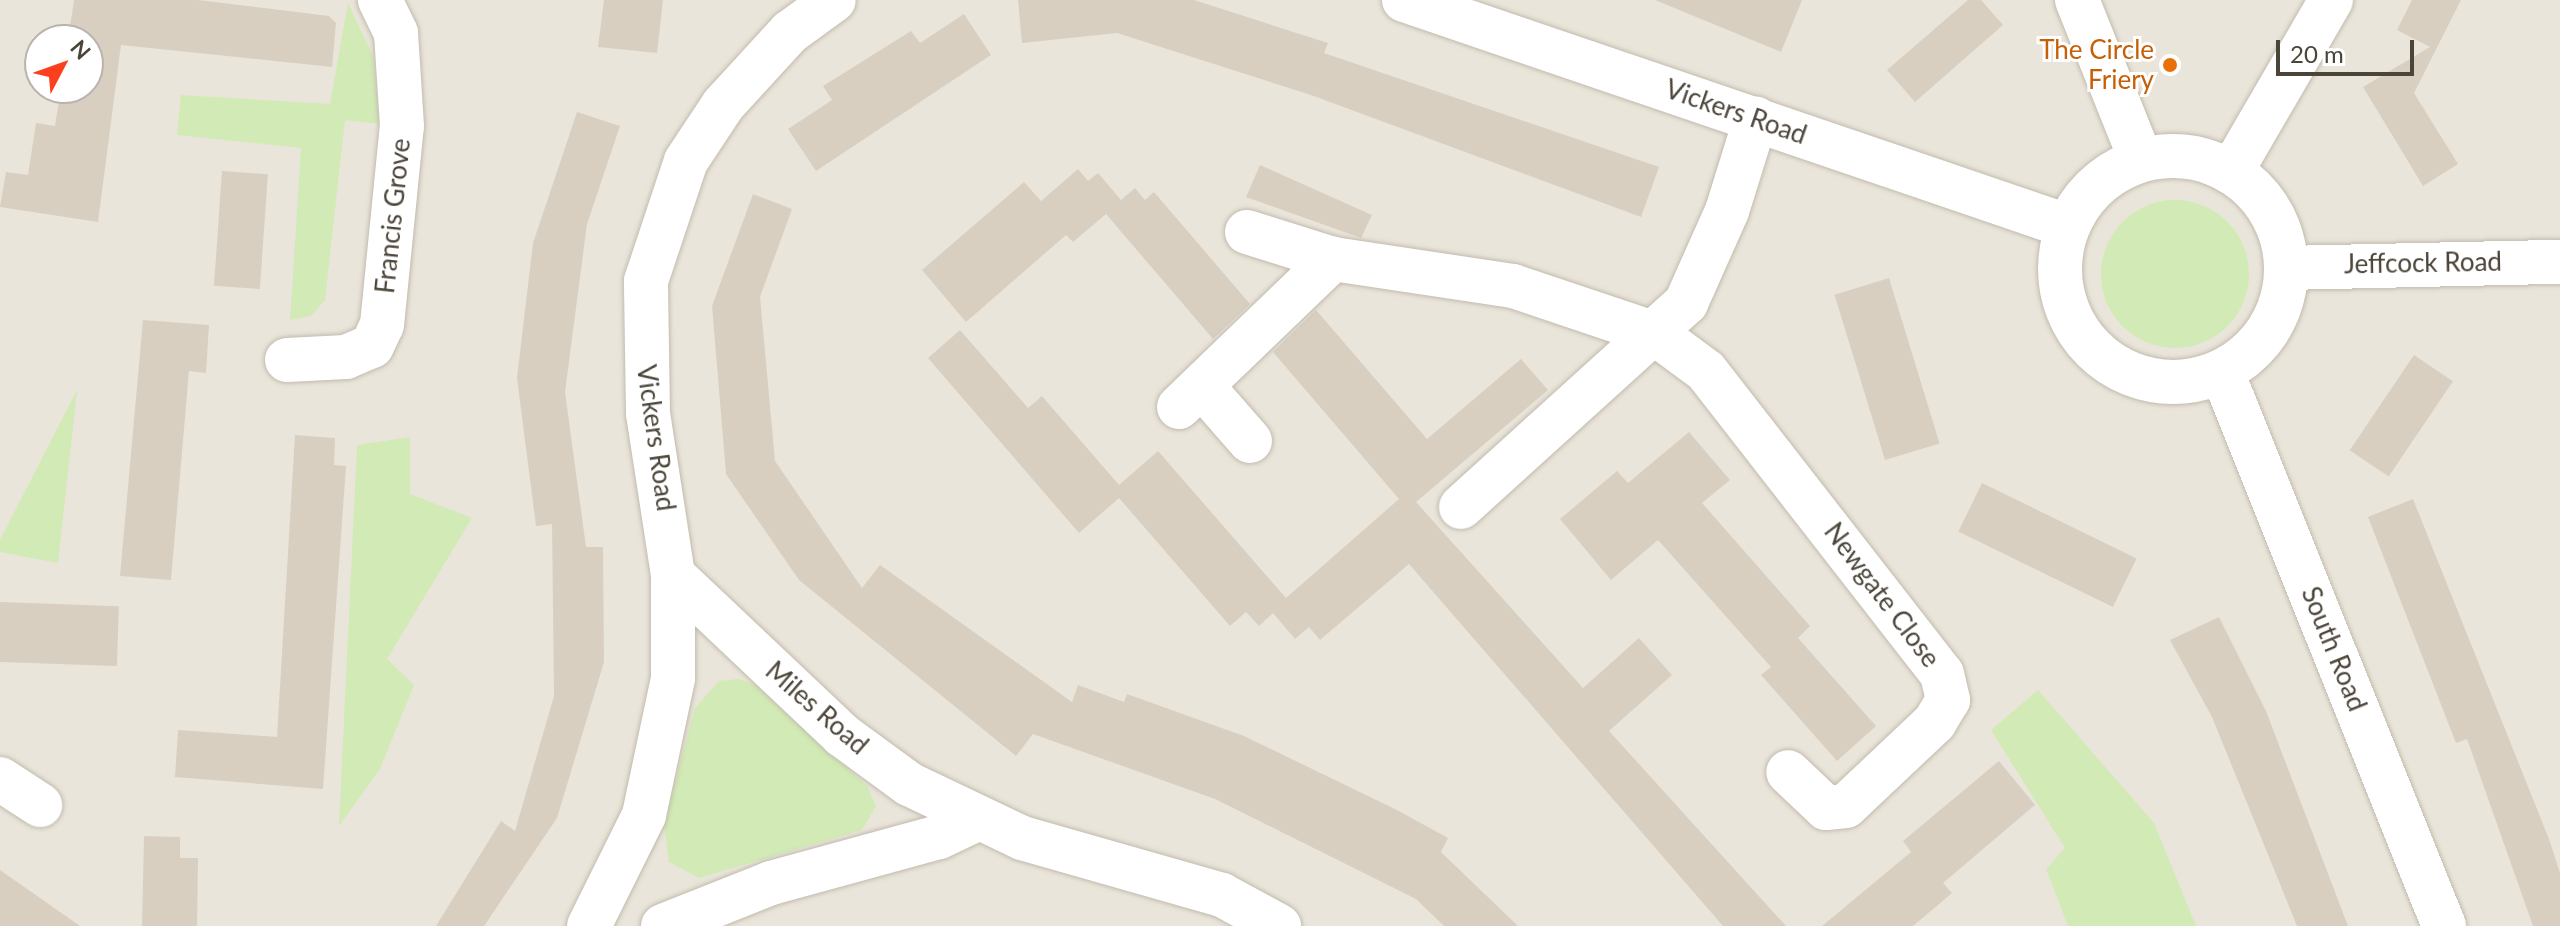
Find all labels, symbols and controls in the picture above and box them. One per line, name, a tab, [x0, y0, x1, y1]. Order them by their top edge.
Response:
north arrow	[24, 24, 104, 104]
scale bar	[2280, 24, 2418, 74]
text: N	[65, 34, 97, 64]
place label: The Circle Friery	[2039, 34, 2154, 96]
text: 20 m	[2290, 39, 2344, 68]
marker: The Circle Friery	[2161, 56, 2179, 74]
street label: Vickers Road	[1661, 73, 1811, 151]
street label: Francis Grove	[369, 137, 417, 295]
street label: Jeffcock Road	[2344, 246, 2502, 280]
street label: Vickers Road	[630, 363, 682, 513]
street label: Newgate Close	[1818, 517, 1946, 673]
street label: South Road	[2295, 582, 2373, 716]
street label: Miles Road	[759, 655, 875, 761]

